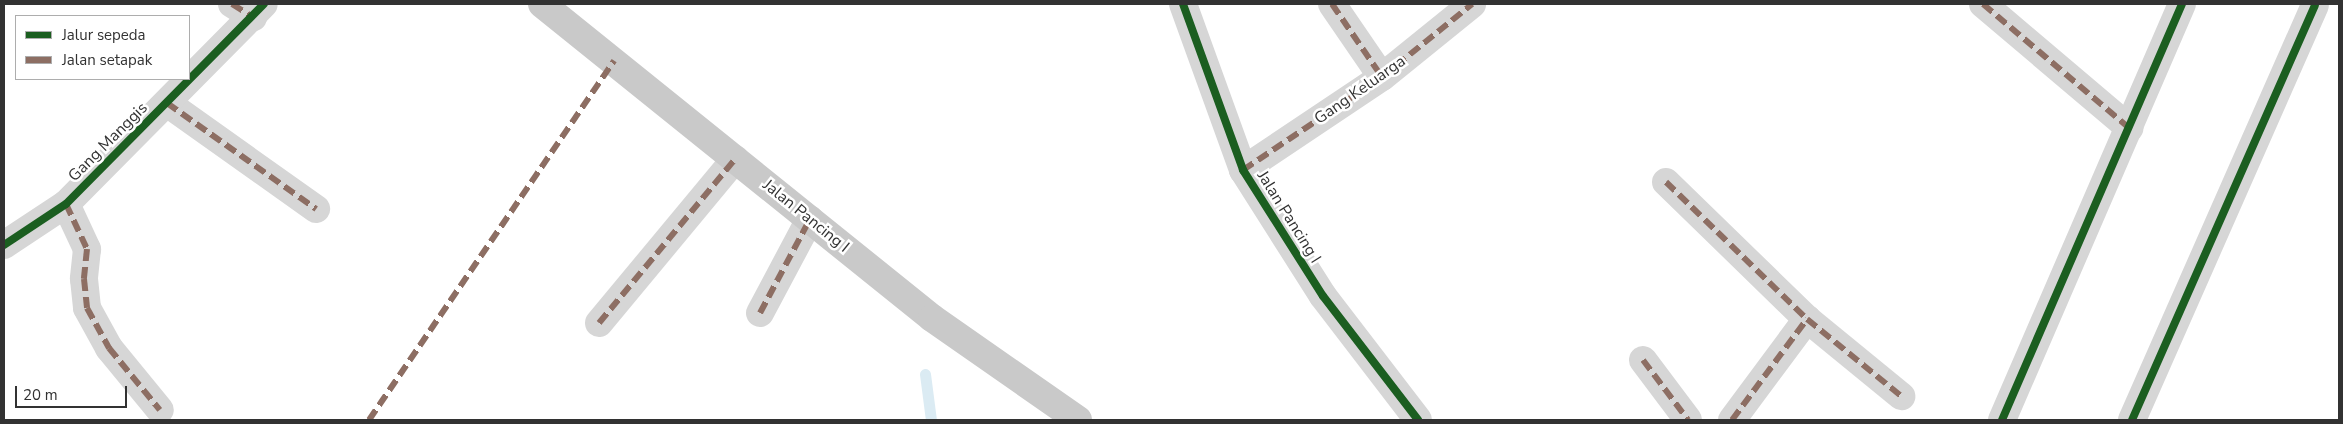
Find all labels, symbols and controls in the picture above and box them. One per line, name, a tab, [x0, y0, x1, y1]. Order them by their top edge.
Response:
legend	[15, 15, 190, 80]
text: Jalur sepeda	[62, 25, 146, 45]
text: Jalan setapak	[62, 50, 152, 70]
street label: Gang Keluarga	[1311, 52, 1409, 128]
street label: Gang Manggis	[64, 98, 152, 186]
street label: Jalan Pancing I	[1253, 167, 1325, 267]
street label: Jalan Pancing I	[759, 175, 853, 257]
scale bar	[18, 376, 130, 408]
text: 20 m	[23, 385, 58, 405]

